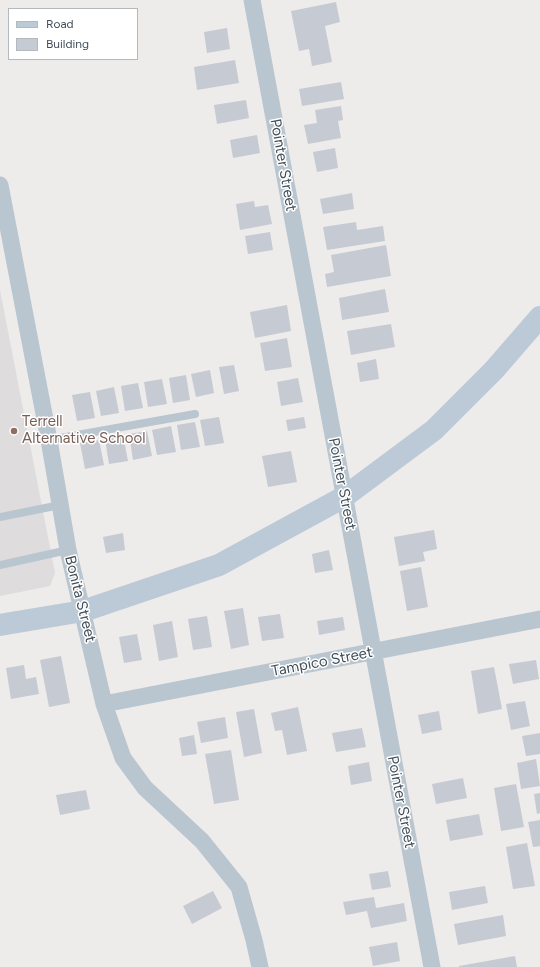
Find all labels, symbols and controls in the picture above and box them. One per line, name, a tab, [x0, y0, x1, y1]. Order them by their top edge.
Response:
legend	[8, 8, 138, 60]
text: Road	[46, 17, 74, 31]
text: Building	[46, 37, 89, 51]
street label: Pointer Street	[266, 117, 300, 213]
place label: Terrell Alternative School	[22, 413, 145, 448]
marker: Terrell Alternative School	[9, 426, 19, 436]
street label: Pointer Street	[324, 436, 360, 532]
street label: Bonita Street	[61, 554, 99, 644]
street label: Tampico Street	[270, 643, 374, 681]
street label: Pointer Street	[383, 754, 419, 850]

